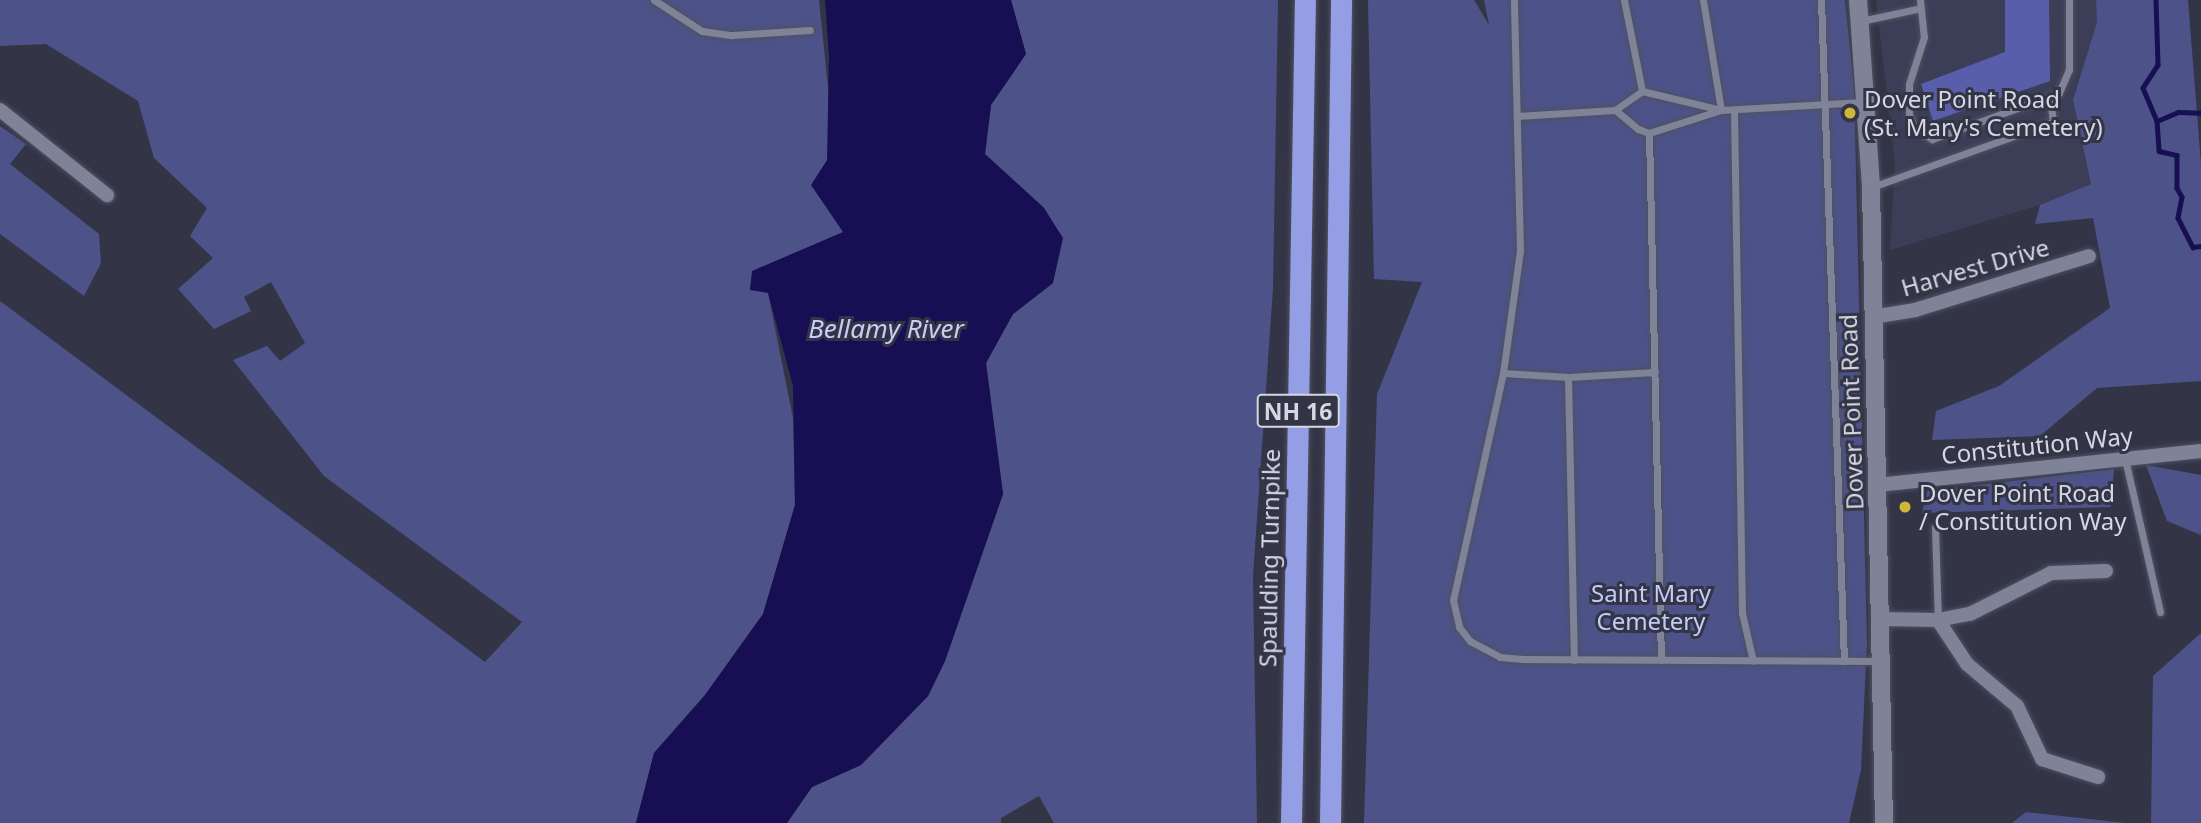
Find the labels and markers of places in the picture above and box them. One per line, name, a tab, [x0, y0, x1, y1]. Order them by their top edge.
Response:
place label: Dover Point Road (St. Mary's Cemetery)	[1864, 85, 2103, 141]
marker: Dover Point Road (St. Mary's Cemetery)	[1842, 105, 1858, 121]
place label: Dover Point Road / Constitution Way	[1919, 479, 2127, 535]
marker: Dover Point Road / Constitution Way	[1897, 499, 1913, 515]

